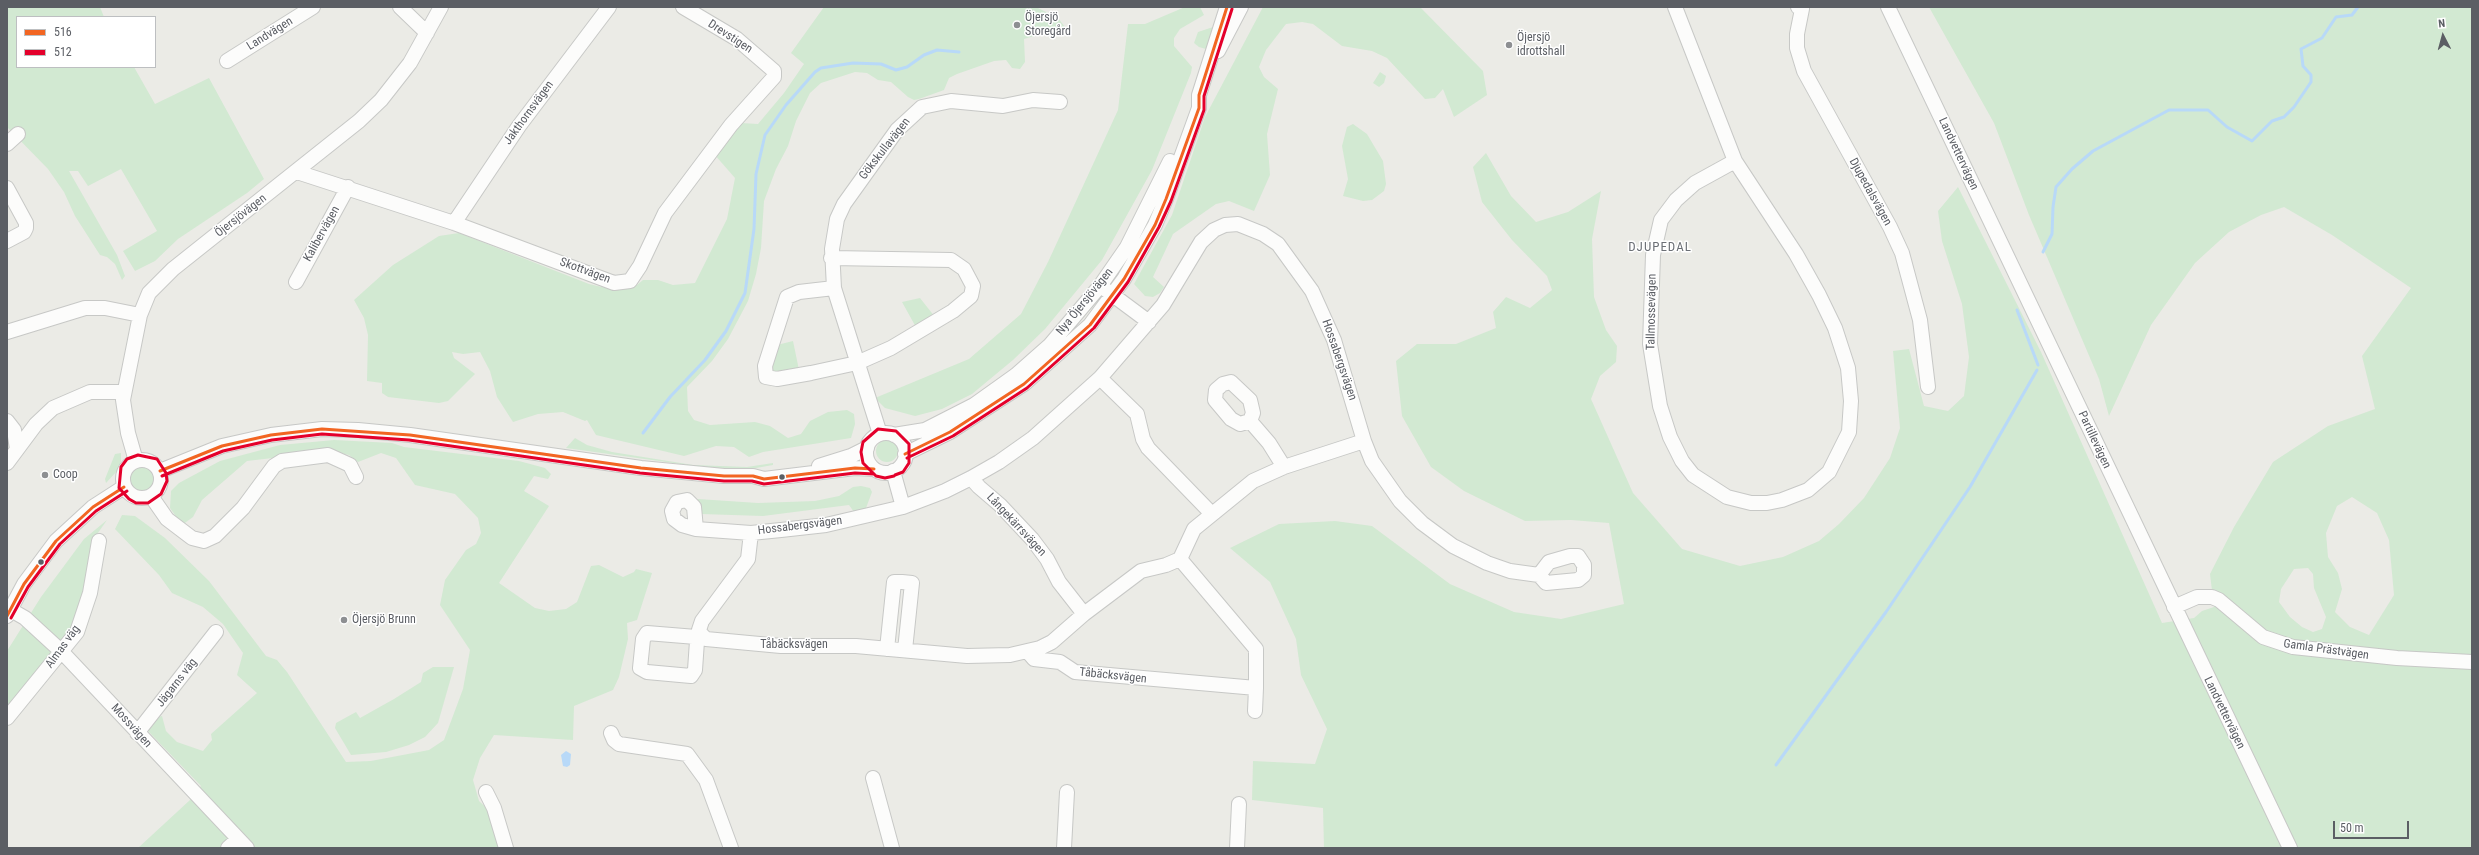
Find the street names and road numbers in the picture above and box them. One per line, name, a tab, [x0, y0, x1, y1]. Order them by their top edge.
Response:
street label: Landvägen	[244, 14, 296, 54]
street label: Drevstigen	[705, 17, 755, 57]
street label: Jakthornsvägen	[501, 78, 557, 148]
street label: Gökskullavägen	[856, 115, 914, 183]
street label: Landvettervägen	[1935, 115, 1981, 193]
street label: Djupedalsvägen	[1846, 156, 1894, 228]
street label: Öjersjövägen	[212, 191, 270, 241]
street label: Kalibervägen	[301, 204, 343, 264]
street label: Skottvägen	[558, 255, 612, 287]
street label: Nya Öjersjövägen	[1054, 265, 1116, 339]
street label: Tallmossevägen	[1644, 274, 1660, 350]
street label: Hossabergsvägen	[1318, 318, 1360, 402]
street label: Partillevägen	[2074, 409, 2114, 471]
street label: Långekärrsvägen	[983, 491, 1049, 559]
street label: Hossabergsvägen	[757, 514, 843, 538]
street label: Almas väg	[43, 623, 83, 671]
street label: Gamla Prästvägen	[2282, 637, 2370, 663]
street label: Tåbäcksvägen	[760, 638, 828, 652]
street label: Jägarns väg	[154, 656, 200, 710]
street label: Tåbäcksvägen	[1079, 665, 1147, 687]
street label: Landvettervägen	[2200, 675, 2248, 751]
street label: Mossvägen	[108, 701, 154, 751]

